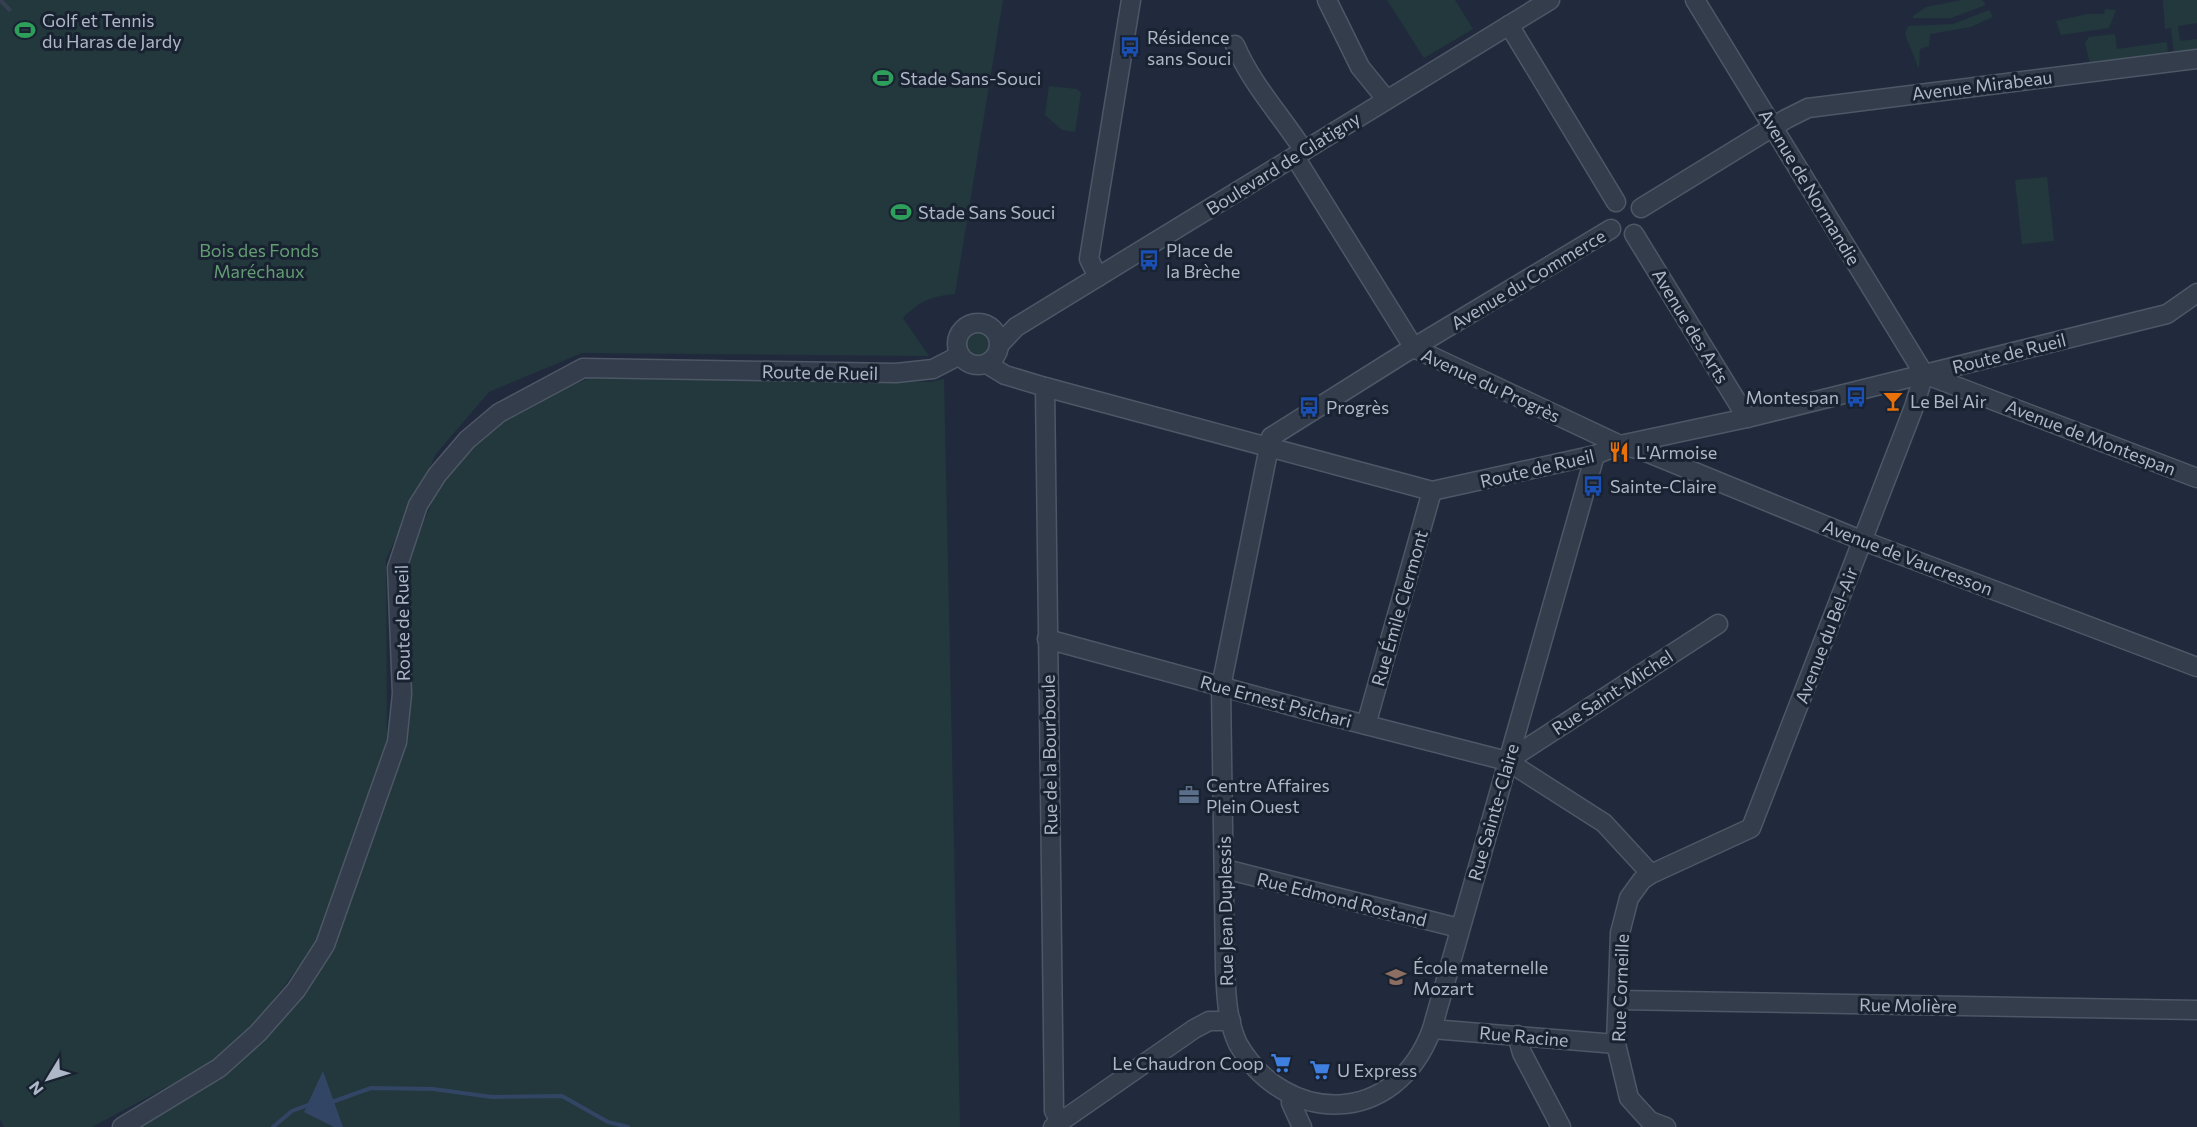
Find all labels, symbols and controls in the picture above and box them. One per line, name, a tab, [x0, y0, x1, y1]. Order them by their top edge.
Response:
place label: Golf et Tennis du Haras de Jardy	[42, 9, 181, 52]
sports icon: Golf et Tennis du Haras de Jardy	[13, 18, 37, 42]
place label: Résidence sans Souci	[1147, 26, 1231, 69]
bus stop icon: Résidence sans Souci	[1118, 35, 1142, 59]
street label: Avenue Mirabeau	[1911, 65, 2053, 105]
sports icon: Stade Sans-Souci	[871, 66, 895, 90]
place label: Stade Sans-Souci	[900, 67, 1041, 89]
street label: Avenue de Normandie	[1755, 105, 1865, 269]
street label: Boulevard de Glatigny	[1202, 107, 1364, 219]
sports icon: Stade Sans Souci	[889, 200, 913, 224]
place label: Stade Sans Souci	[918, 201, 1055, 223]
street label: Avenue du Commerce	[1447, 224, 1609, 334]
park label: Bois des Fonds Maréchaux	[199, 239, 319, 282]
place label: Place de la Brèche	[1166, 239, 1240, 282]
bus stop icon: Place de la Brèche	[1137, 248, 1161, 272]
street label: Avenue des Arts	[1648, 265, 1734, 387]
street label: Route de Rueil	[1950, 328, 2068, 378]
street label: Avenue du Progrès	[1418, 343, 1564, 427]
street label: Route de Rueil	[762, 360, 878, 384]
bus stop icon: Montespan	[1844, 385, 1868, 409]
place label: Montespan	[1745, 386, 1839, 408]
bar icon: Le Bel Air	[1881, 389, 1905, 413]
place label: Le Bel Air	[1910, 390, 1987, 412]
street label: Avenue de Montespan	[2003, 394, 2179, 480]
bus stop icon: Progrès	[1297, 395, 1321, 419]
place label: Progrès	[1326, 396, 1389, 418]
restaurant icon: L'Armoise	[1607, 440, 1631, 464]
place label: L'Armoise	[1636, 441, 1717, 463]
street label: Route de Rueil	[1478, 444, 1596, 492]
bus stop icon: Sainte-Claire	[1581, 474, 1605, 498]
place label: Sainte-Claire	[1610, 475, 1717, 497]
street label: Avenue de Vaucresson	[1820, 514, 1996, 600]
street label: Rue Émile Clermont	[1366, 527, 1432, 689]
street label: Avenue du Bel-Air	[1790, 564, 1862, 706]
street label: Route de Rueil	[390, 565, 414, 681]
street label: Rue Saint-Michel	[1547, 645, 1677, 739]
street label: Rue Ernest Psichari	[1198, 670, 1354, 732]
street label: Rue de la Bourboule	[1037, 674, 1061, 836]
street label: Rue Sainte-Claire	[1463, 741, 1523, 883]
place label: Centre Affaires Plein Ouest	[1206, 774, 1330, 817]
office icon: Centre Affaires Plein Ouest	[1177, 783, 1201, 807]
street label: Rue Jean Duplessis	[1213, 836, 1237, 986]
street label: Rue Edmond Rostand	[1255, 867, 1429, 931]
street label: Rue Corneille	[1607, 933, 1633, 1043]
place label: École maternelle Mozart	[1413, 956, 1548, 999]
school or university icon: École maternelle Mozart	[1384, 965, 1408, 989]
street label: Rue Molière	[1859, 993, 1957, 1017]
street label: Rue Racine	[1478, 1021, 1570, 1051]
north arrow	[18, 1049, 78, 1109]
supermarket icon: Le Chaudron Coop	[1269, 1051, 1293, 1075]
place label: Le Chaudron Coop	[1112, 1052, 1264, 1074]
supermarket icon: U Express	[1308, 1058, 1332, 1082]
place label: U Express	[1337, 1059, 1417, 1081]
text: N	[25, 1078, 47, 1099]

